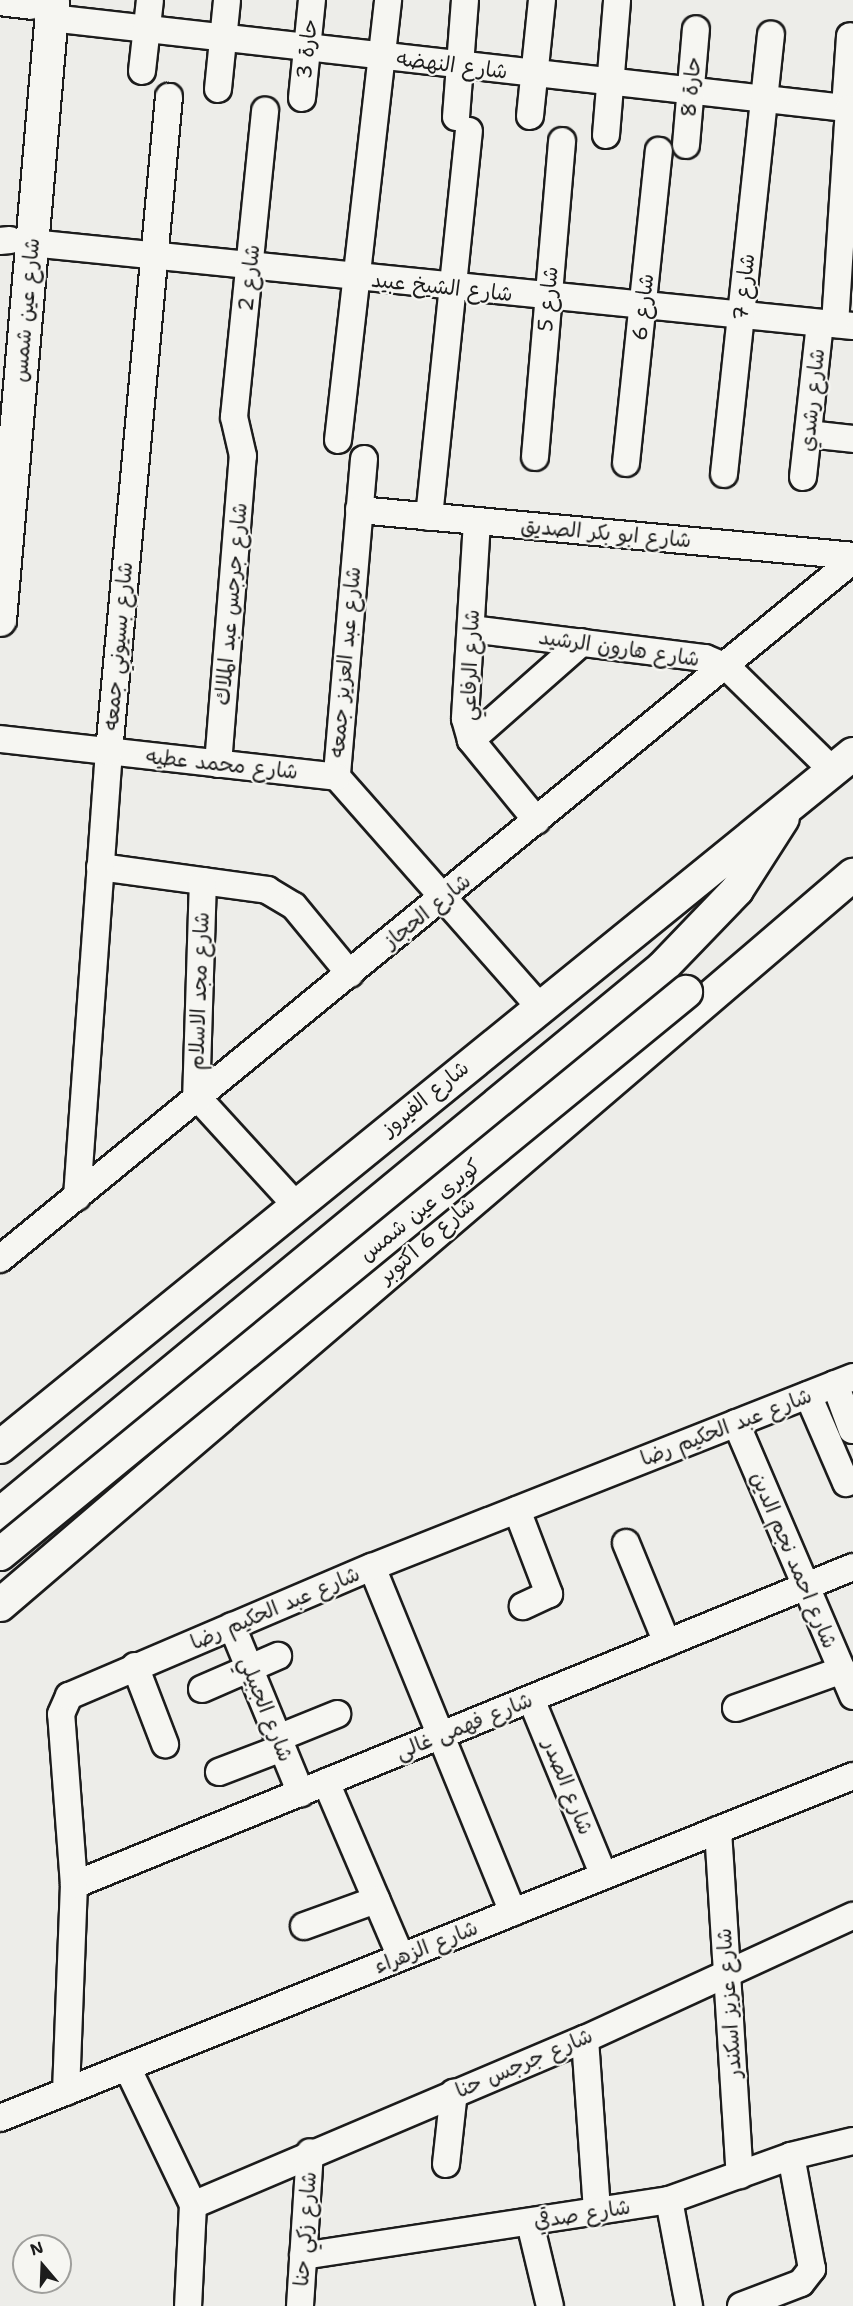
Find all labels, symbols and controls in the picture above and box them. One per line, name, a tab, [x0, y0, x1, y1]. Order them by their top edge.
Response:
street label: حارة 3	[291, 18, 323, 80]
street label: شارع النهضه	[395, 46, 509, 84]
street label: حارة 8	[676, 56, 706, 118]
street label: شارع عين شمس	[7, 237, 45, 383]
street label: شارع 2	[233, 243, 265, 313]
street label: شارع 7	[728, 252, 760, 322]
street label: شارع 5	[533, 265, 563, 333]
street label: شارع الشيخ عبيد	[370, 267, 514, 307]
street label: شارع 6	[627, 272, 659, 342]
street label: شارع رشدي	[794, 347, 830, 453]
street label: شارع جرجس عبد الملاك	[210, 502, 252, 706]
street label: شارع ابو بكر الصديق	[520, 513, 692, 553]
street label: شارع بسيوني جمعه	[98, 561, 138, 731]
street label: شارع عبد العزيز جمعه	[324, 565, 366, 759]
street label: شارع الرفاعي	[455, 609, 485, 721]
street label: شارع هارون الرشيد	[537, 624, 701, 672]
street label: شارع محمد عطيه	[145, 743, 299, 785]
street label: شارع الحجاز	[378, 868, 476, 954]
street label: شارع مجد الاسلام	[184, 911, 214, 1071]
street label: شارع الفيروز	[376, 1055, 474, 1141]
street label: كوبرى عين شمس	[354, 1153, 486, 1267]
street label: شارع 6 اكتوبر	[374, 1191, 480, 1289]
street label: شارع عبد الحكيم رضا	[637, 1383, 815, 1471]
street label: شارع احمد نجم الدين	[745, 1468, 843, 1652]
street label: شارع عبد الحكيم رضا	[187, 1561, 363, 1655]
street label: شارع الجبيلي	[233, 1653, 299, 1765]
street label: شارع فهمى غالى	[392, 1687, 536, 1765]
street label: شارع الصدر	[537, 1736, 599, 1838]
street label: شارع الزهراء	[371, 1915, 481, 1979]
street label: شارع عزيز اسكندر	[711, 1927, 747, 2079]
street label: شارع جرجس حنا	[452, 2023, 596, 2103]
street label: شارع زكي حنا	[288, 2171, 322, 2287]
street label: شارع صدقي	[532, 2194, 632, 2234]
north arrow	[12, 2234, 72, 2294]
text: N	[27, 2236, 46, 2260]

